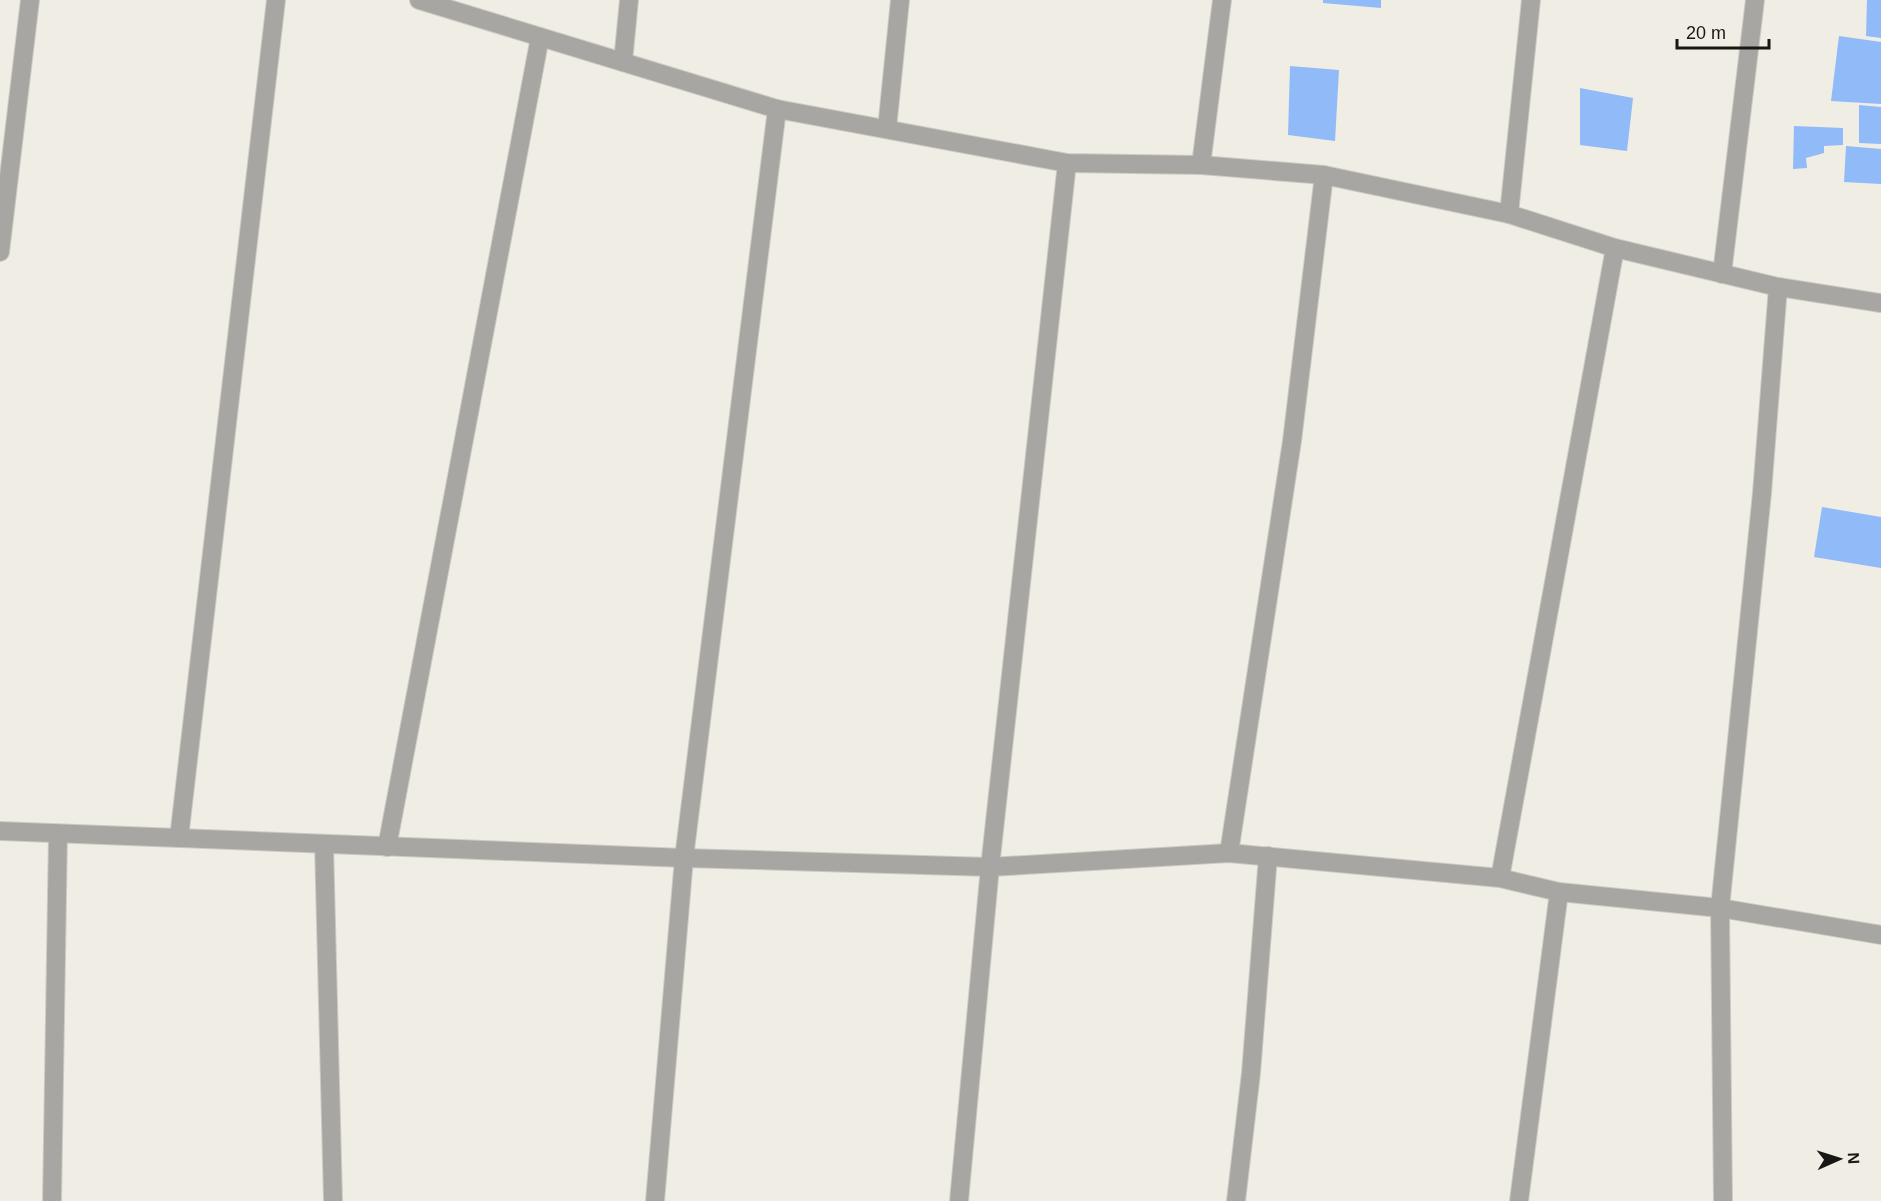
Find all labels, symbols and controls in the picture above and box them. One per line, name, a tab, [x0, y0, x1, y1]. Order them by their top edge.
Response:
scale bar	[1677, 12, 1768, 50]
text: 20 m	[1686, 23, 1726, 43]
north arrow	[1809, 1129, 1869, 1189]
text: N	[1845, 1152, 1862, 1164]

